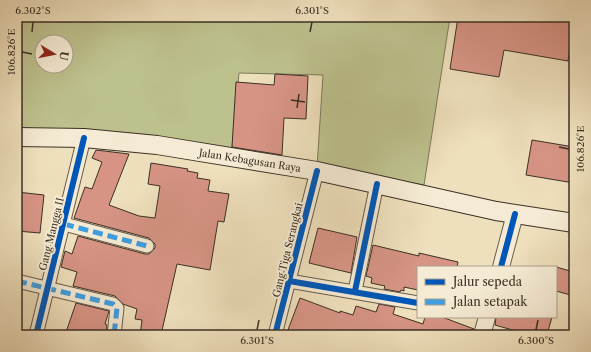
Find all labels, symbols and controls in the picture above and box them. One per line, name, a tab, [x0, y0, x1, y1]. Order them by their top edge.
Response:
text: 6.302°S	[15, 4, 51, 17]
text: 6.301°S	[295, 4, 329, 17]
text: 106.826°E	[5, 29, 18, 75]
north arrow	[34, 34, 74, 74]
text: U	[56, 50, 72, 61]
text: 106.826°E	[574, 126, 587, 172]
street label: Jalan Kebagusan Raya	[196, 146, 303, 175]
street label: Gang Mangga II	[36, 196, 67, 272]
street label: Gang Tiga Serangkai	[269, 201, 306, 299]
legend	[417, 266, 557, 318]
text: Jalur sepeda	[451, 274, 523, 289]
text: Jalan setapak	[451, 294, 528, 309]
text: 6.301°S	[240, 334, 274, 347]
text: 6.300°S	[518, 334, 554, 347]

